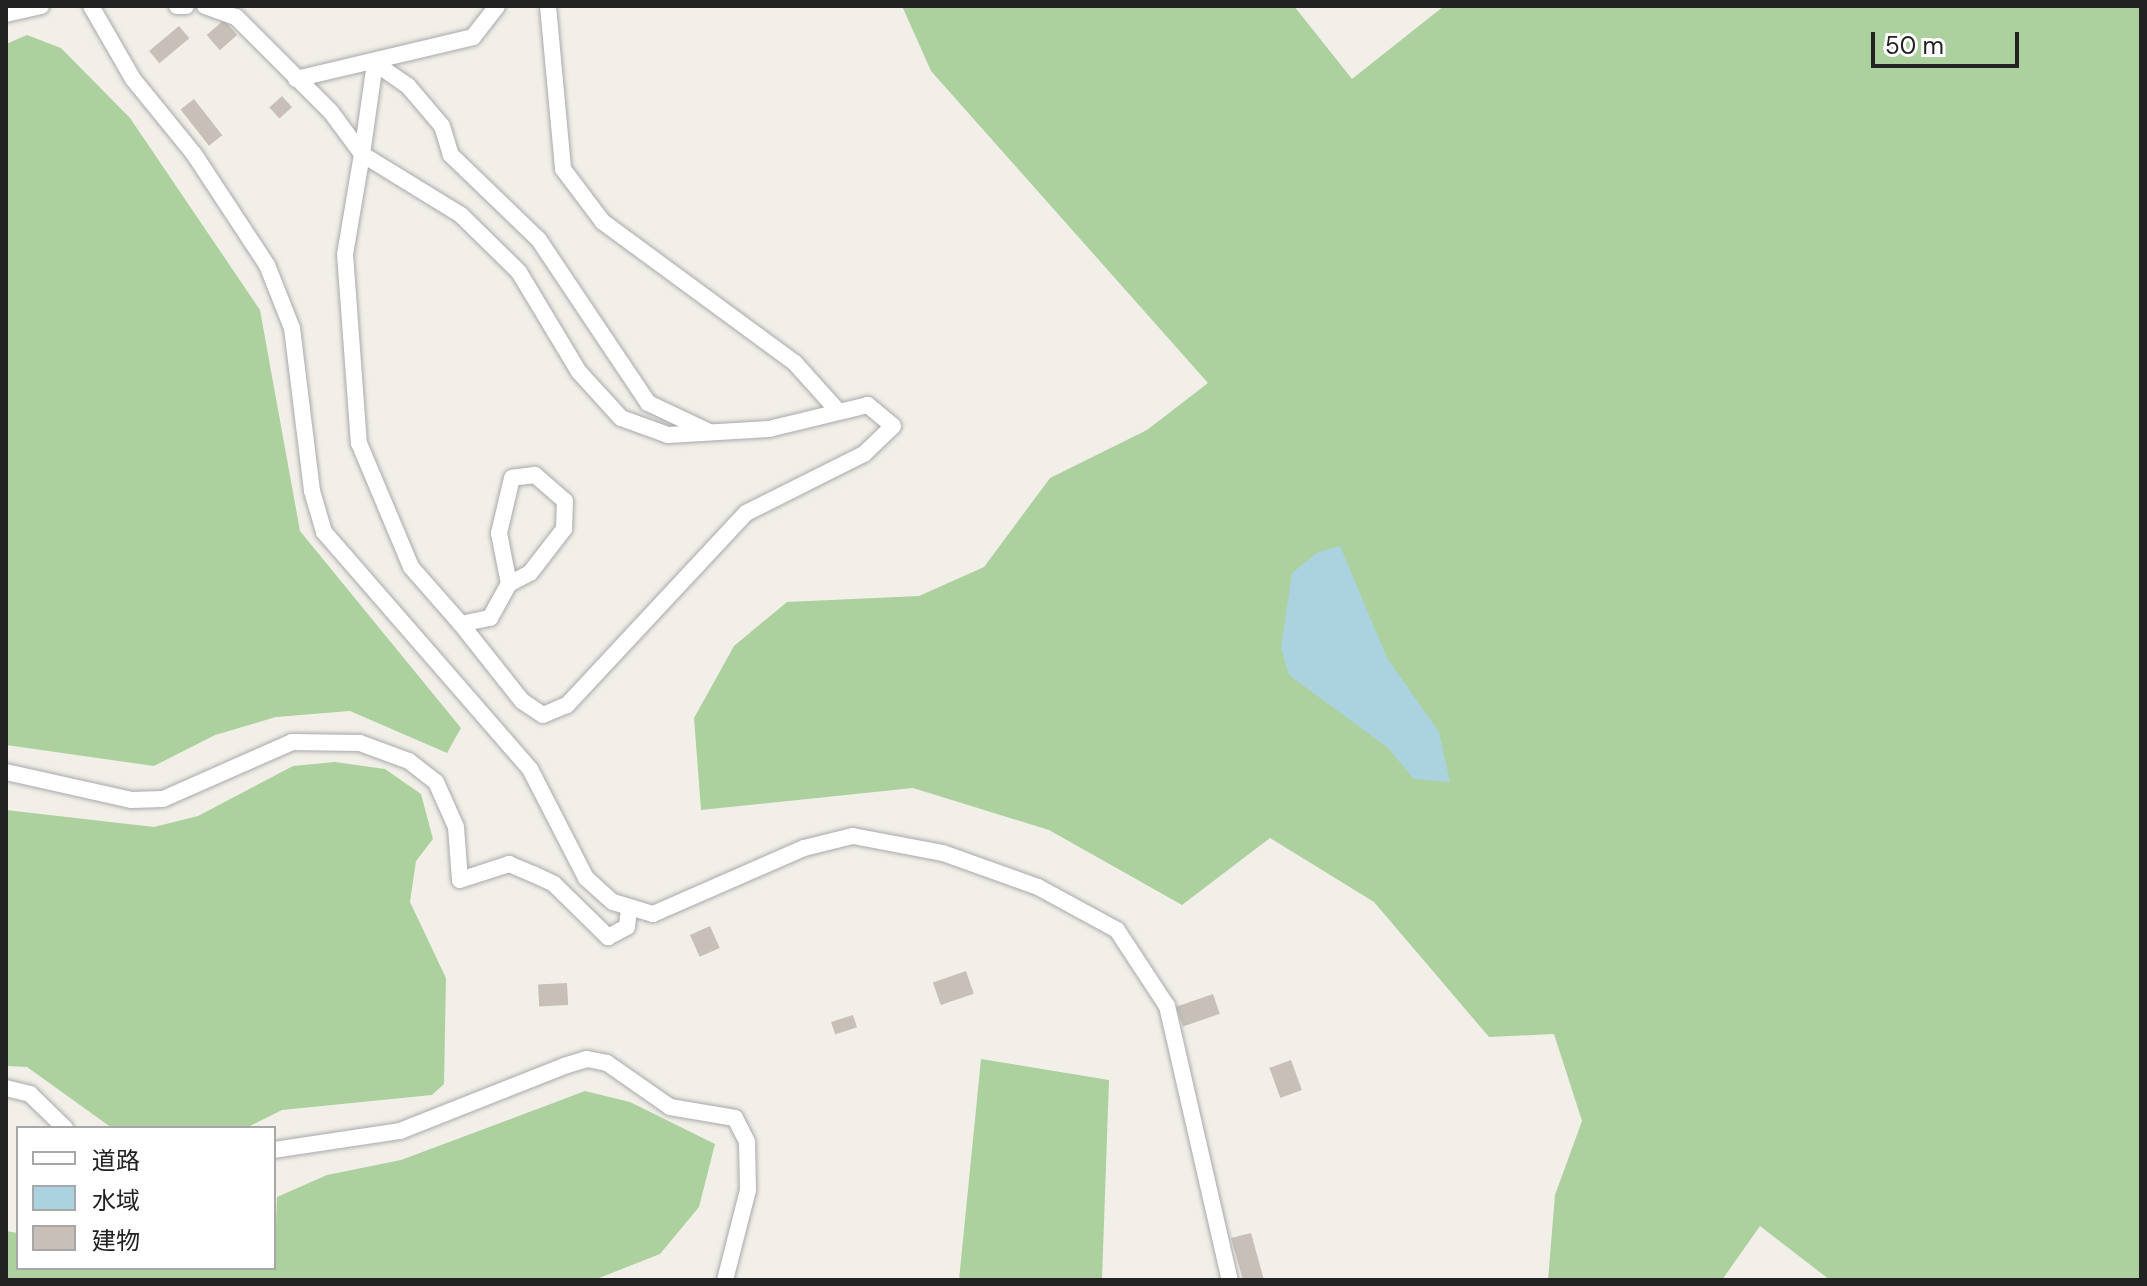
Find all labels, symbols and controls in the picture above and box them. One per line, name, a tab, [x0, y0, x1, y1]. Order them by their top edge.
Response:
scale bar	[1875, 16, 2023, 66]
text: 50 m	[1885, 30, 1944, 61]
legend	[16, 1126, 276, 1270]
text: 道路	[92, 1145, 140, 1176]
text: 水域	[92, 1185, 140, 1216]
text: 建物	[92, 1225, 140, 1256]

